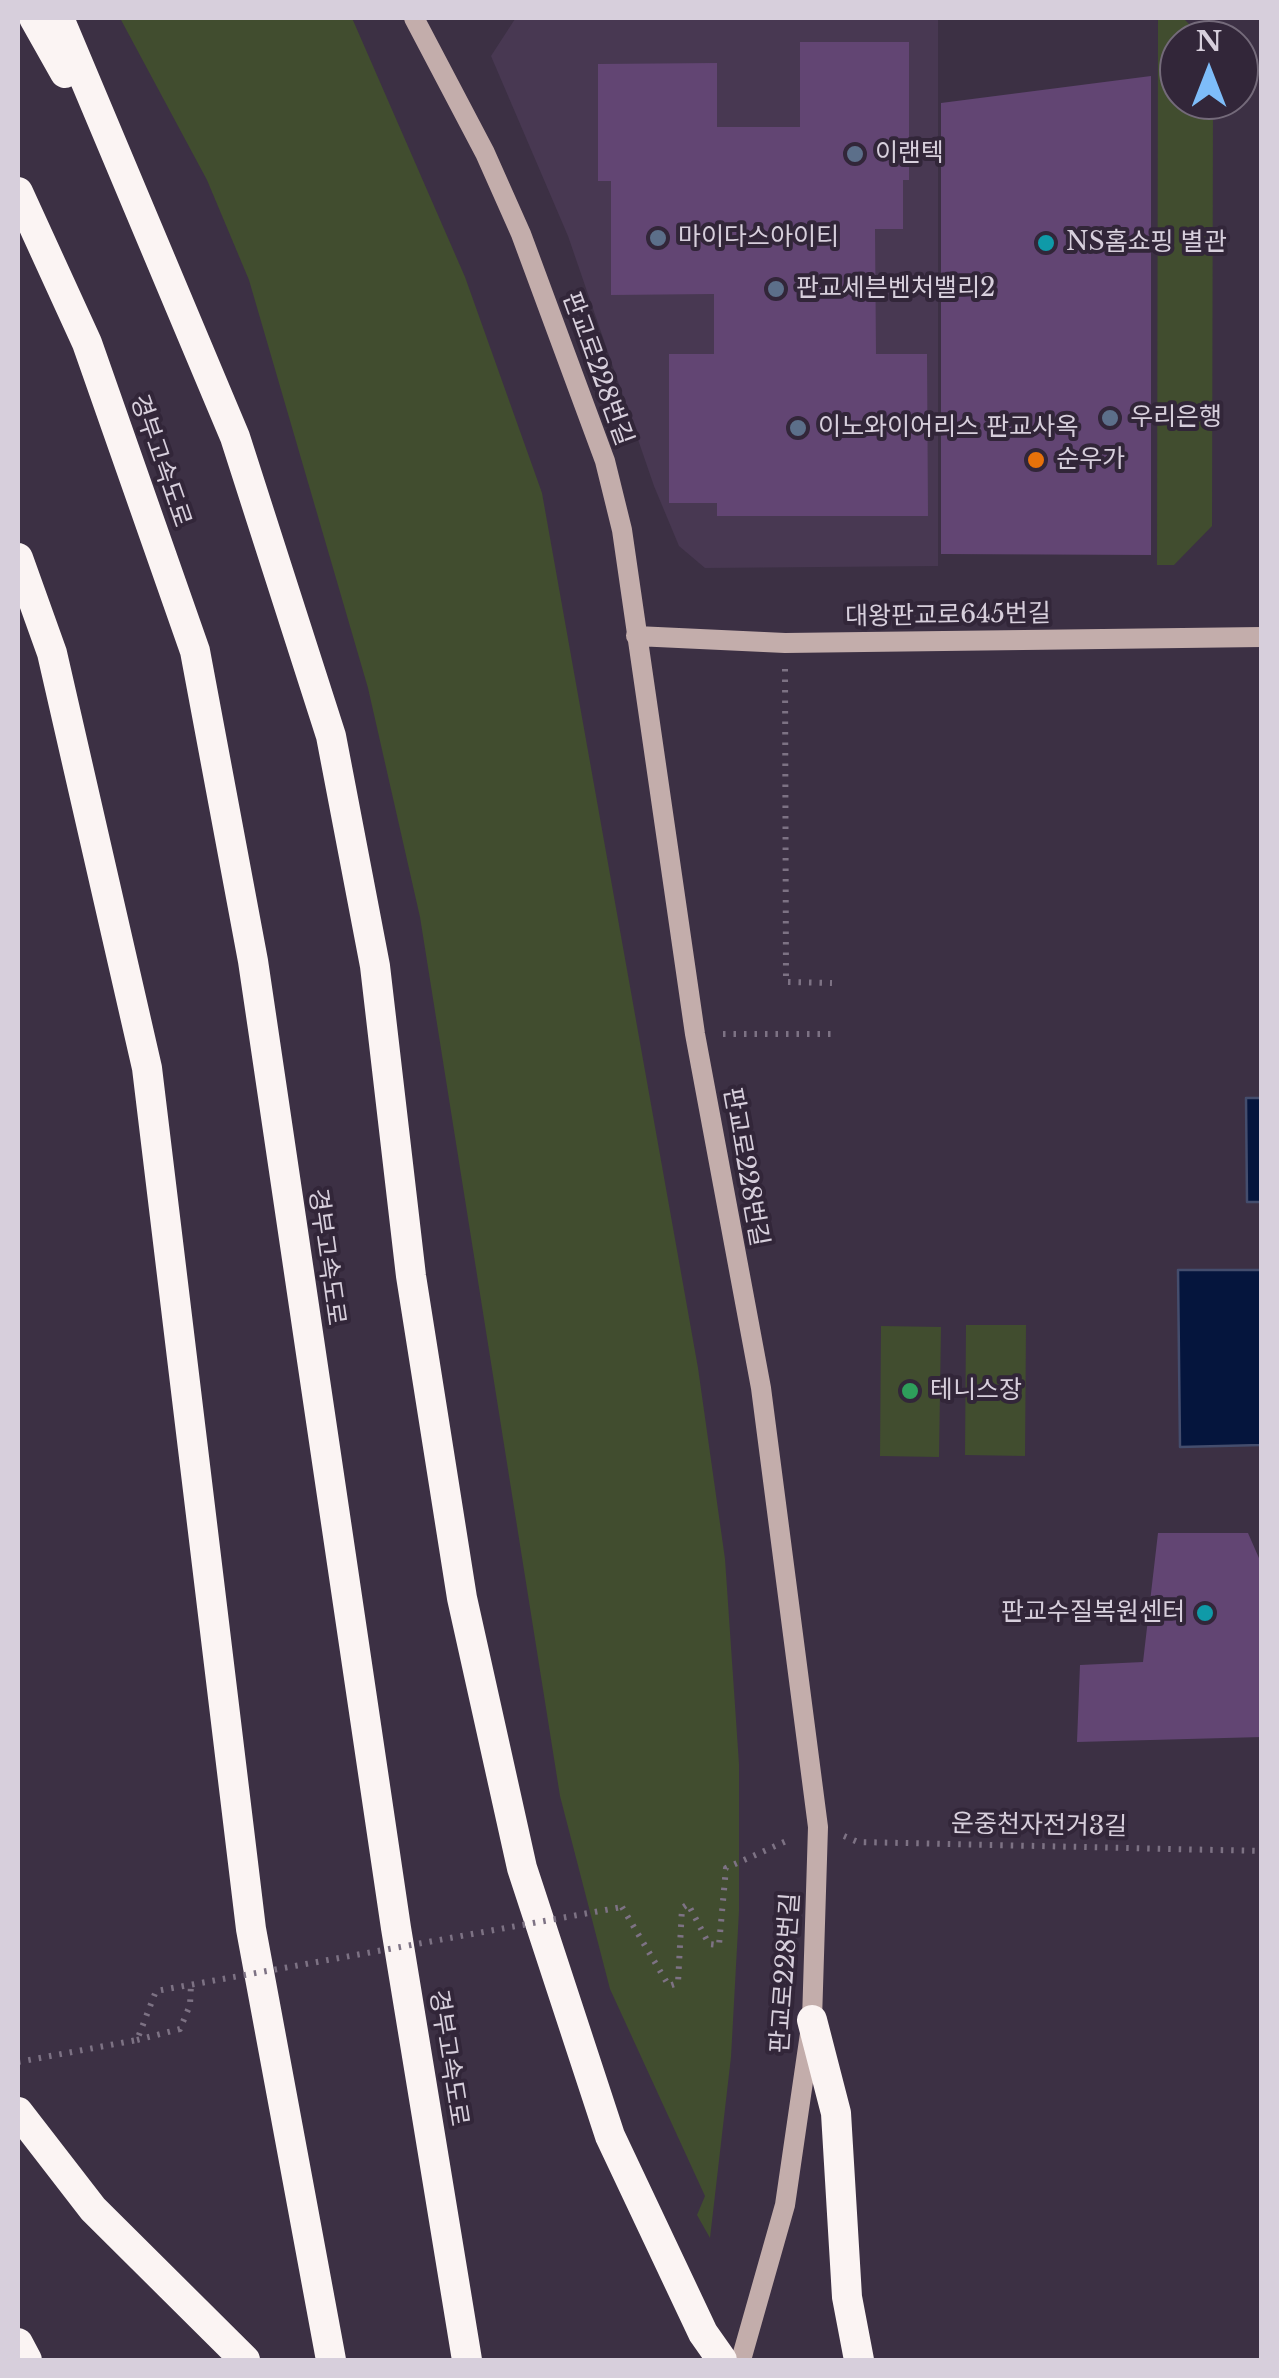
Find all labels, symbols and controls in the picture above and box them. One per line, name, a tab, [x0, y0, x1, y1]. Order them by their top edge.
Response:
north arrow	[1159, 20, 1259, 120]
text: N	[1196, 24, 1222, 59]
place label: 이랜텍	[875, 139, 944, 169]
marker: 이랜텍	[844, 143, 866, 165]
place label: 마이다스아이티	[678, 223, 839, 253]
marker: 마이다스아이티	[647, 227, 669, 249]
place label: NS홈쇼핑 별관	[1066, 228, 1227, 258]
marker: NS홈쇼핑 별관	[1035, 232, 1057, 254]
place label: 판교세븐벤처밸리2	[796, 274, 995, 304]
marker: 판교세븐벤처밸리2	[765, 278, 787, 300]
street label: 판교로228번길	[555, 288, 639, 450]
street label: 경부고속도로	[123, 391, 197, 531]
place label: 우리은행	[1130, 403, 1222, 433]
marker: 우리은행	[1099, 407, 1121, 429]
place label: 이노와이어리스 판교사옥	[818, 413, 1078, 443]
marker: 이노와이어리스 판교사옥	[787, 417, 809, 439]
place label: 순우가	[1056, 445, 1125, 475]
marker: 순우가	[1025, 449, 1047, 471]
street label: 대왕판교로645번길	[845, 599, 1051, 633]
street label: 판교로228번길	[716, 1085, 774, 1249]
street label: 경부고속도로	[302, 1187, 350, 1327]
place label: 테니스장	[930, 1376, 1022, 1406]
marker: 테니스장	[899, 1380, 921, 1402]
place label: 판교수질복원센터	[1001, 1598, 1185, 1628]
marker: 판교수질복원센터	[1194, 1602, 1216, 1624]
street label: 운중천자전거3길	[951, 1809, 1127, 1843]
street label: 판교로228번길	[765, 1892, 807, 2054]
street label: 경부고속도로	[422, 1988, 474, 2128]

